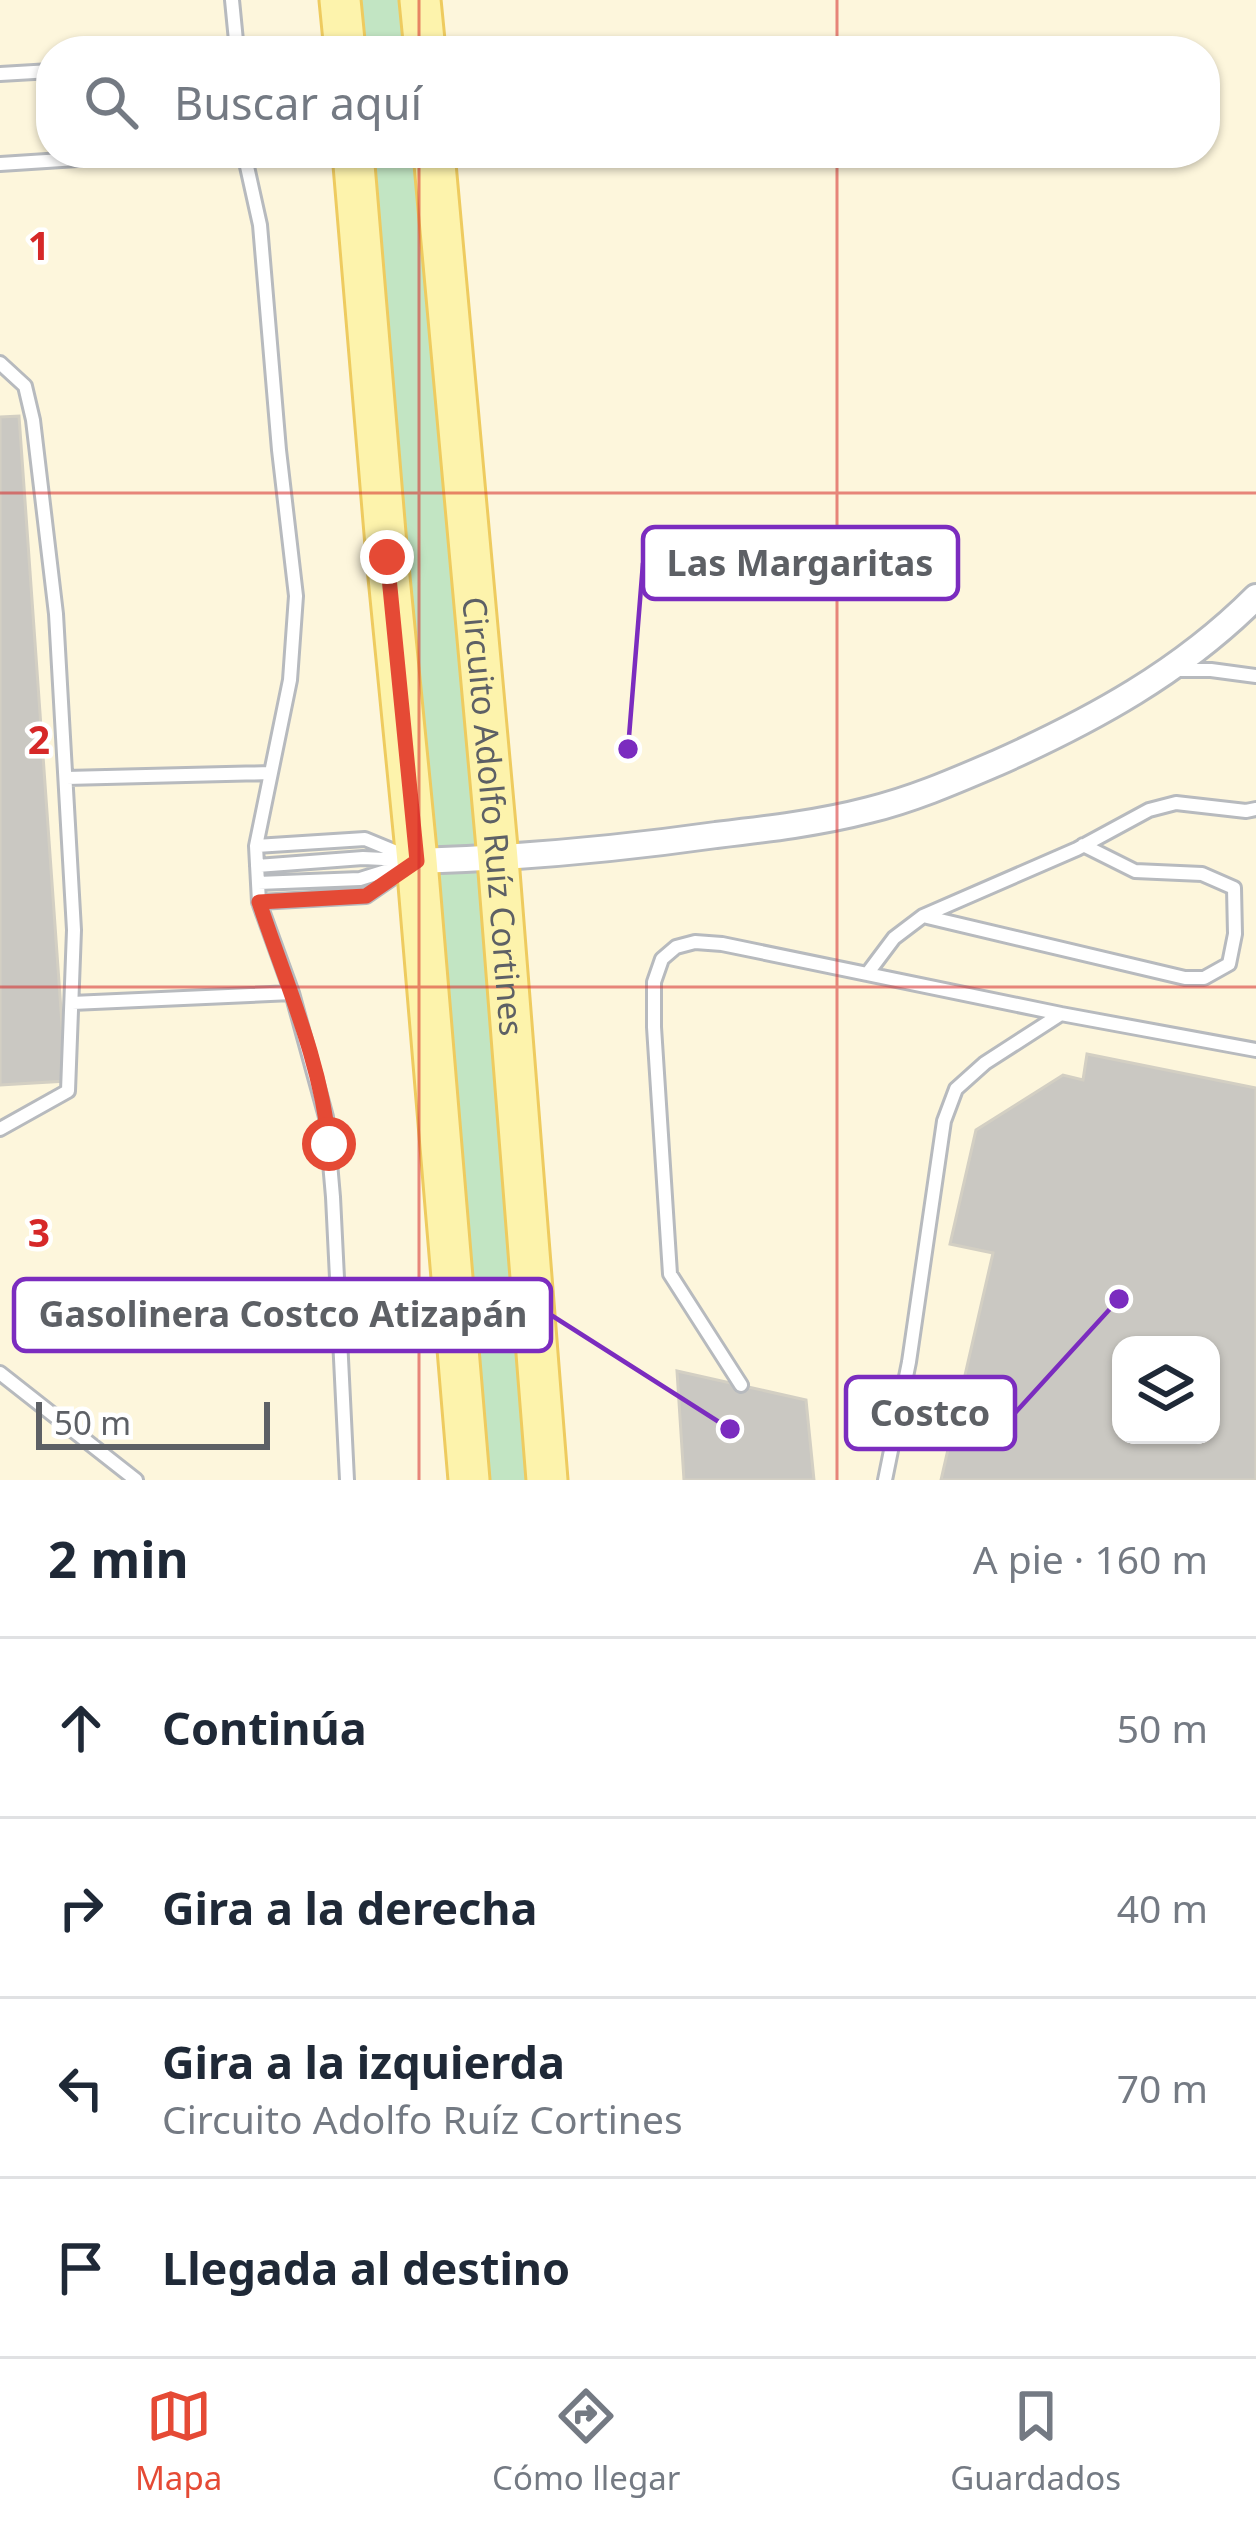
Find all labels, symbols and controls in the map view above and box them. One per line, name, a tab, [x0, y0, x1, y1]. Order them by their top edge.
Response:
search box	[36, 36, 1220, 168]
icon: search	[78, 69, 144, 135]
text: Buscar aquí	[174, 72, 422, 133]
text: 1	[28, 218, 50, 271]
callout: Las Margaritas	[643, 527, 958, 599]
route end	[360, 530, 414, 584]
text: Las Margaritas	[667, 538, 933, 587]
street label: Circuito Adolfo Ruíz Cortines	[452, 595, 535, 1038]
text: 2	[28, 712, 50, 765]
route start	[302, 1117, 356, 1171]
text: 3	[28, 1205, 50, 1258]
callout: Gasolinera Costco Atizapán	[14, 1279, 551, 1351]
text: Gasolinera Costco Atizapán	[39, 1289, 527, 1338]
map controls	[1112, 1336, 1220, 1444]
button: layers	[1112, 1336, 1220, 1444]
callout: Costco	[846, 1377, 1015, 1449]
text: Costco	[870, 1388, 990, 1437]
scale bar	[36, 1396, 270, 1449]
text: 50 m	[54, 1400, 131, 1445]
text: 2 min	[48, 1523, 189, 1593]
text: A pie · 160 m	[973, 1532, 1208, 1585]
icon: ahead	[48, 1695, 114, 1761]
text: Continúa	[162, 1697, 367, 1758]
text: 50 m	[1117, 1701, 1208, 1754]
icon: right	[48, 1875, 114, 1941]
text: Gira a la derecha	[162, 1877, 537, 1938]
text: 40 m	[1117, 1881, 1208, 1934]
text: Gira a la izquierda	[162, 2031, 565, 2092]
icon: left	[48, 2055, 114, 2121]
text: 70 m	[1117, 2061, 1208, 2114]
text: Circuito Adolfo Ruíz Cortines	[162, 2092, 683, 2145]
icon: arrive	[48, 2235, 114, 2301]
text: Llegada al destino	[162, 2237, 570, 2298]
tab: Mapa	[135, 2383, 222, 2500]
tab: Cómo llegar	[492, 2383, 680, 2500]
tab: Guardados	[950, 2383, 1121, 2500]

